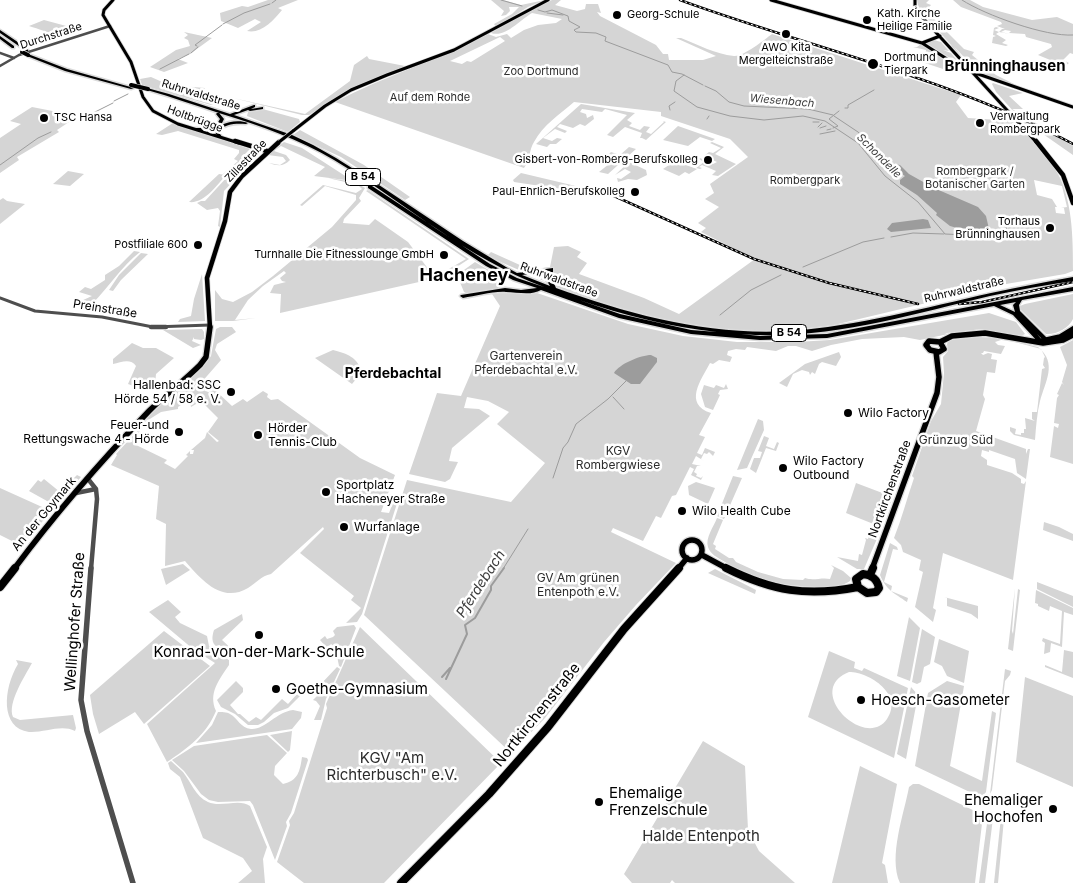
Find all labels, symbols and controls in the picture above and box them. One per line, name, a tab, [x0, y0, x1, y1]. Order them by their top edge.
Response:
place label: Kath. Kirche Heilige Familie	[877, 7, 952, 33]
place label: Georg-Schule	[627, 8, 699, 22]
marker: Georg-Schule	[611, 9, 623, 21]
marker: Kath. Kirche Heilige Familie	[861, 14, 873, 26]
street label: Durchstraße	[18, 20, 84, 52]
marker: AWO Kita Mergelteichstraße	[780, 28, 792, 40]
place label: AWO Kita Mergelteichstraße	[739, 41, 833, 67]
place label: Dortmund Tierpark	[884, 51, 936, 77]
marker: Dortmund Tierpark	[866, 57, 880, 71]
district label: Brünninghausen	[945, 57, 1065, 75]
park label: Zoo Dortmund	[503, 65, 579, 79]
street label: Ruhrwaldstraße	[160, 77, 242, 113]
park label: Auf dem Rohde	[390, 91, 470, 105]
water label: Wiesenbach	[749, 92, 815, 110]
street label: Holtbrügge	[165, 103, 225, 135]
place label: Verwaltung Rombergpark	[990, 110, 1060, 136]
place label: TSC Hansa	[54, 111, 112, 125]
marker: TSC Hansa	[38, 112, 50, 124]
marker: Verwaltung Rombergpark	[974, 117, 986, 129]
water label: Schondelle	[854, 131, 904, 181]
street label: Zillestraße	[222, 137, 270, 185]
place label: Gisbert-von-Romberg-Berufskolleg	[514, 153, 698, 167]
marker: Gisbert-von-Romberg-Berufskolleg	[702, 154, 714, 166]
park label: Rombergpark / Botanischer Garten	[925, 165, 1025, 191]
road number: B 54	[346, 168, 380, 186]
park label: Rombergpark	[770, 174, 840, 188]
place label: Paul-Ehrlich-Berufskolleg	[492, 185, 625, 199]
marker: Paul-Ehrlich-Berufskolleg	[629, 186, 641, 198]
place label: Torhaus Brünninghausen	[955, 215, 1040, 241]
marker: Torhaus Brünninghausen	[1044, 222, 1056, 234]
place label: Postfiliale 600	[114, 238, 188, 252]
marker: Postfiliale 600	[192, 239, 204, 251]
place label: Turnhalle Die Fitnesslounge GmbH	[254, 248, 434, 262]
marker: Turnhalle Die Fitnesslounge GmbH	[438, 249, 450, 261]
street label: Ruhrwaldstraße	[518, 260, 600, 300]
district label: Hacheney	[420, 265, 508, 287]
street label: Ruhrwaldstraße	[923, 274, 1005, 306]
street label: Preinstraße	[72, 297, 138, 321]
road number: B 54	[772, 324, 806, 342]
park label: Gartenverein Pferdebachtal e.V.	[474, 349, 578, 377]
district label: Pferdebachtal	[345, 366, 441, 382]
place label: Hallenbad: SSC Hörde 54 / 58 e. V.	[114, 378, 221, 406]
marker: Hallenbad: SSC Hörde 54 / 58 e. V.	[225, 386, 237, 398]
place label: Wilo Factory	[858, 406, 929, 420]
marker: Wilo Factory	[842, 407, 854, 419]
place label: Feuer-und Rettungswache 4 - Hörde	[23, 418, 169, 446]
place label: Hörder Tennis-Club	[268, 421, 337, 449]
marker: Feuer-und Rettungswache 4 - Hörde	[173, 426, 185, 438]
marker: Hörder Tennis-Club	[252, 429, 264, 441]
park label: Grünzug Süd	[919, 433, 993, 447]
street label: Nortkirchenstraße	[866, 438, 914, 540]
park label: KGV Rombergwiese	[576, 444, 660, 472]
place label: Wilo Factory Outbound	[793, 454, 864, 482]
marker: Wilo Factory Outbound	[777, 462, 789, 474]
street label: An der Goymark	[9, 474, 79, 554]
place label: Sportplatz Hacheneyer Straße	[336, 478, 445, 506]
marker: Sportplatz Hacheneyer Straße	[320, 486, 332, 498]
place label: Wilo Health Cube	[692, 504, 791, 518]
marker: Wilo Health Cube	[676, 505, 688, 517]
place label: Wurfanlage	[354, 520, 420, 534]
marker: Wurfanlage	[338, 521, 350, 533]
water label: Pferdebach	[453, 547, 509, 621]
street label: Wellinghofer Straße	[61, 552, 89, 692]
park label: GV Am grünen Entenpoth e.V.	[537, 571, 619, 599]
marker: Konrad-von-der-Mark-Schule	[253, 629, 265, 641]
place label: Konrad-von-der-Mark-Schule	[154, 643, 364, 661]
street label: Nortkirchenstraße	[490, 659, 584, 771]
place label: Goethe-Gymnasium	[286, 680, 428, 698]
marker: Goethe-Gymnasium	[270, 683, 282, 695]
place label: Hoesch-Gasometer	[871, 691, 1010, 709]
marker: Hoesch-Gasometer	[855, 694, 867, 706]
park label: KGV "Am Richterbusch" e.V.	[326, 749, 458, 784]
place label: Ehemalige Frenzelschule	[609, 784, 707, 819]
place label: Ehemaliger Hochofen	[964, 791, 1043, 826]
marker: Ehemalige Frenzelschule	[593, 796, 605, 808]
marker: Ehemaliger Hochofen	[1047, 803, 1059, 815]
park label: Halde Entenpoth	[642, 827, 760, 845]

